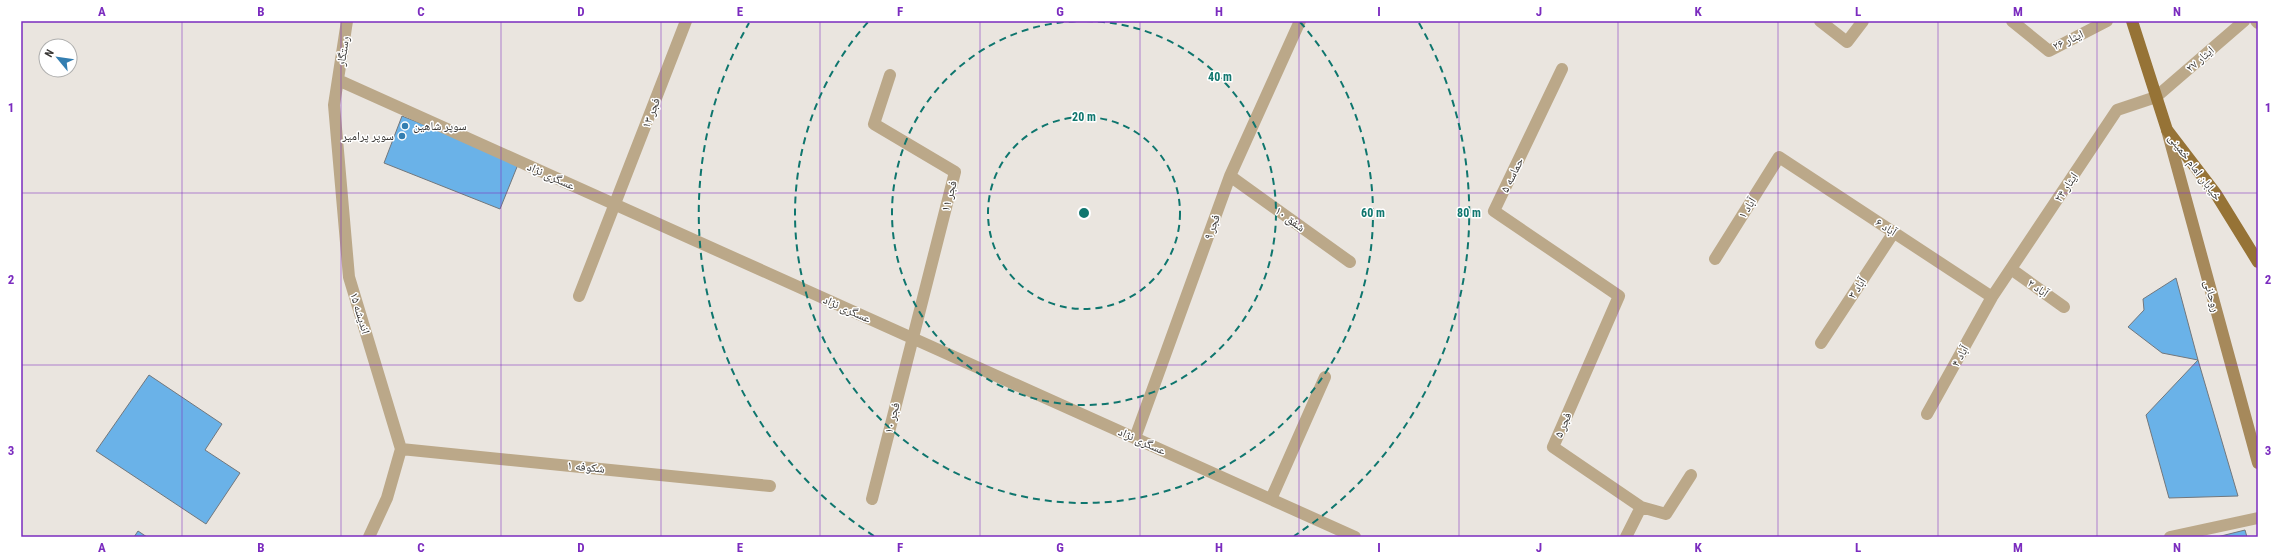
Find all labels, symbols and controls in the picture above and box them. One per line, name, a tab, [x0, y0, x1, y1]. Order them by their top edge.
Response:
text: A	[98, 4, 106, 19]
text: B	[257, 4, 265, 19]
text: C	[417, 4, 425, 19]
text: D	[577, 4, 585, 19]
text: E	[737, 4, 744, 19]
text: F	[897, 4, 903, 19]
text: G	[1056, 4, 1064, 19]
text: H	[1215, 4, 1223, 19]
text: I	[1377, 4, 1381, 19]
text: J	[1536, 4, 1542, 19]
text: K	[1694, 4, 1702, 19]
text: L	[1855, 4, 1861, 19]
text: M	[2013, 4, 2023, 19]
text: N	[2173, 4, 2181, 19]
street label: ایثار ۲۶	[2050, 27, 2086, 53]
street label: رستگار	[334, 35, 352, 68]
north arrow	[38, 38, 78, 78]
street label: ایثار ۲۷	[2183, 43, 2217, 75]
text: N	[42, 47, 57, 59]
text: 40 m	[1208, 70, 1232, 84]
street label: فجر ۱۳	[639, 96, 663, 130]
text: 1	[8, 100, 14, 115]
text: 1	[2265, 100, 2271, 115]
text: 20 m	[1072, 110, 1096, 124]
place label: سوپر شاهین	[413, 119, 467, 133]
marker: سوپر شاهین	[400, 121, 410, 131]
place label: سوپر پرامیر	[341, 129, 394, 143]
marker: سوپر پرامیر	[397, 131, 407, 141]
street label: خیابان امام خمینی	[2165, 131, 2225, 204]
street label: حماسه ۵	[1498, 155, 1527, 195]
street label: عسگری نژاد	[525, 159, 577, 193]
street label: ایثار ۲۴	[2051, 169, 2081, 205]
street label: فجر ۱۱	[938, 179, 960, 213]
street label: آباد ۱	[1735, 194, 1760, 221]
street label: شفق ۱۰	[1272, 203, 1308, 235]
centre of rings	[1077, 206, 1091, 220]
text: 60 m	[1361, 206, 1385, 220]
text: 80 m	[1457, 206, 1481, 220]
street label: فجر ۹	[1201, 212, 1223, 242]
street label: آباد ۶	[1873, 215, 1900, 240]
text: 2	[8, 272, 15, 287]
text: 2	[2265, 272, 2272, 287]
street label: آباد ۳	[1845, 274, 1870, 301]
street label: آباد ۲	[2025, 276, 2052, 301]
street label: روحانی	[2201, 279, 2223, 314]
street label: اندیشه ۱۵	[347, 290, 373, 336]
street label: عسگری نژاد	[821, 292, 873, 326]
street label: آباد ۴	[1948, 342, 1972, 369]
street label: فجر ۱۰	[881, 401, 903, 435]
street label: فجر ۵	[1551, 410, 1575, 440]
street label: عسگری نژاد	[1116, 424, 1168, 458]
text: 3	[8, 443, 14, 458]
text: 3	[2265, 443, 2271, 458]
street label: شکوفه ۱	[567, 458, 606, 476]
text: A	[98, 540, 106, 555]
text: B	[257, 540, 265, 555]
text: C	[417, 540, 425, 555]
text: D	[577, 540, 585, 555]
text: E	[737, 540, 744, 555]
text: F	[897, 540, 903, 555]
text: G	[1056, 540, 1064, 555]
text: H	[1215, 540, 1223, 555]
text: I	[1377, 540, 1381, 555]
text: J	[1536, 540, 1542, 555]
text: K	[1694, 540, 1702, 555]
text: L	[1855, 540, 1861, 555]
text: M	[2013, 540, 2023, 555]
text: N	[2173, 540, 2181, 555]

